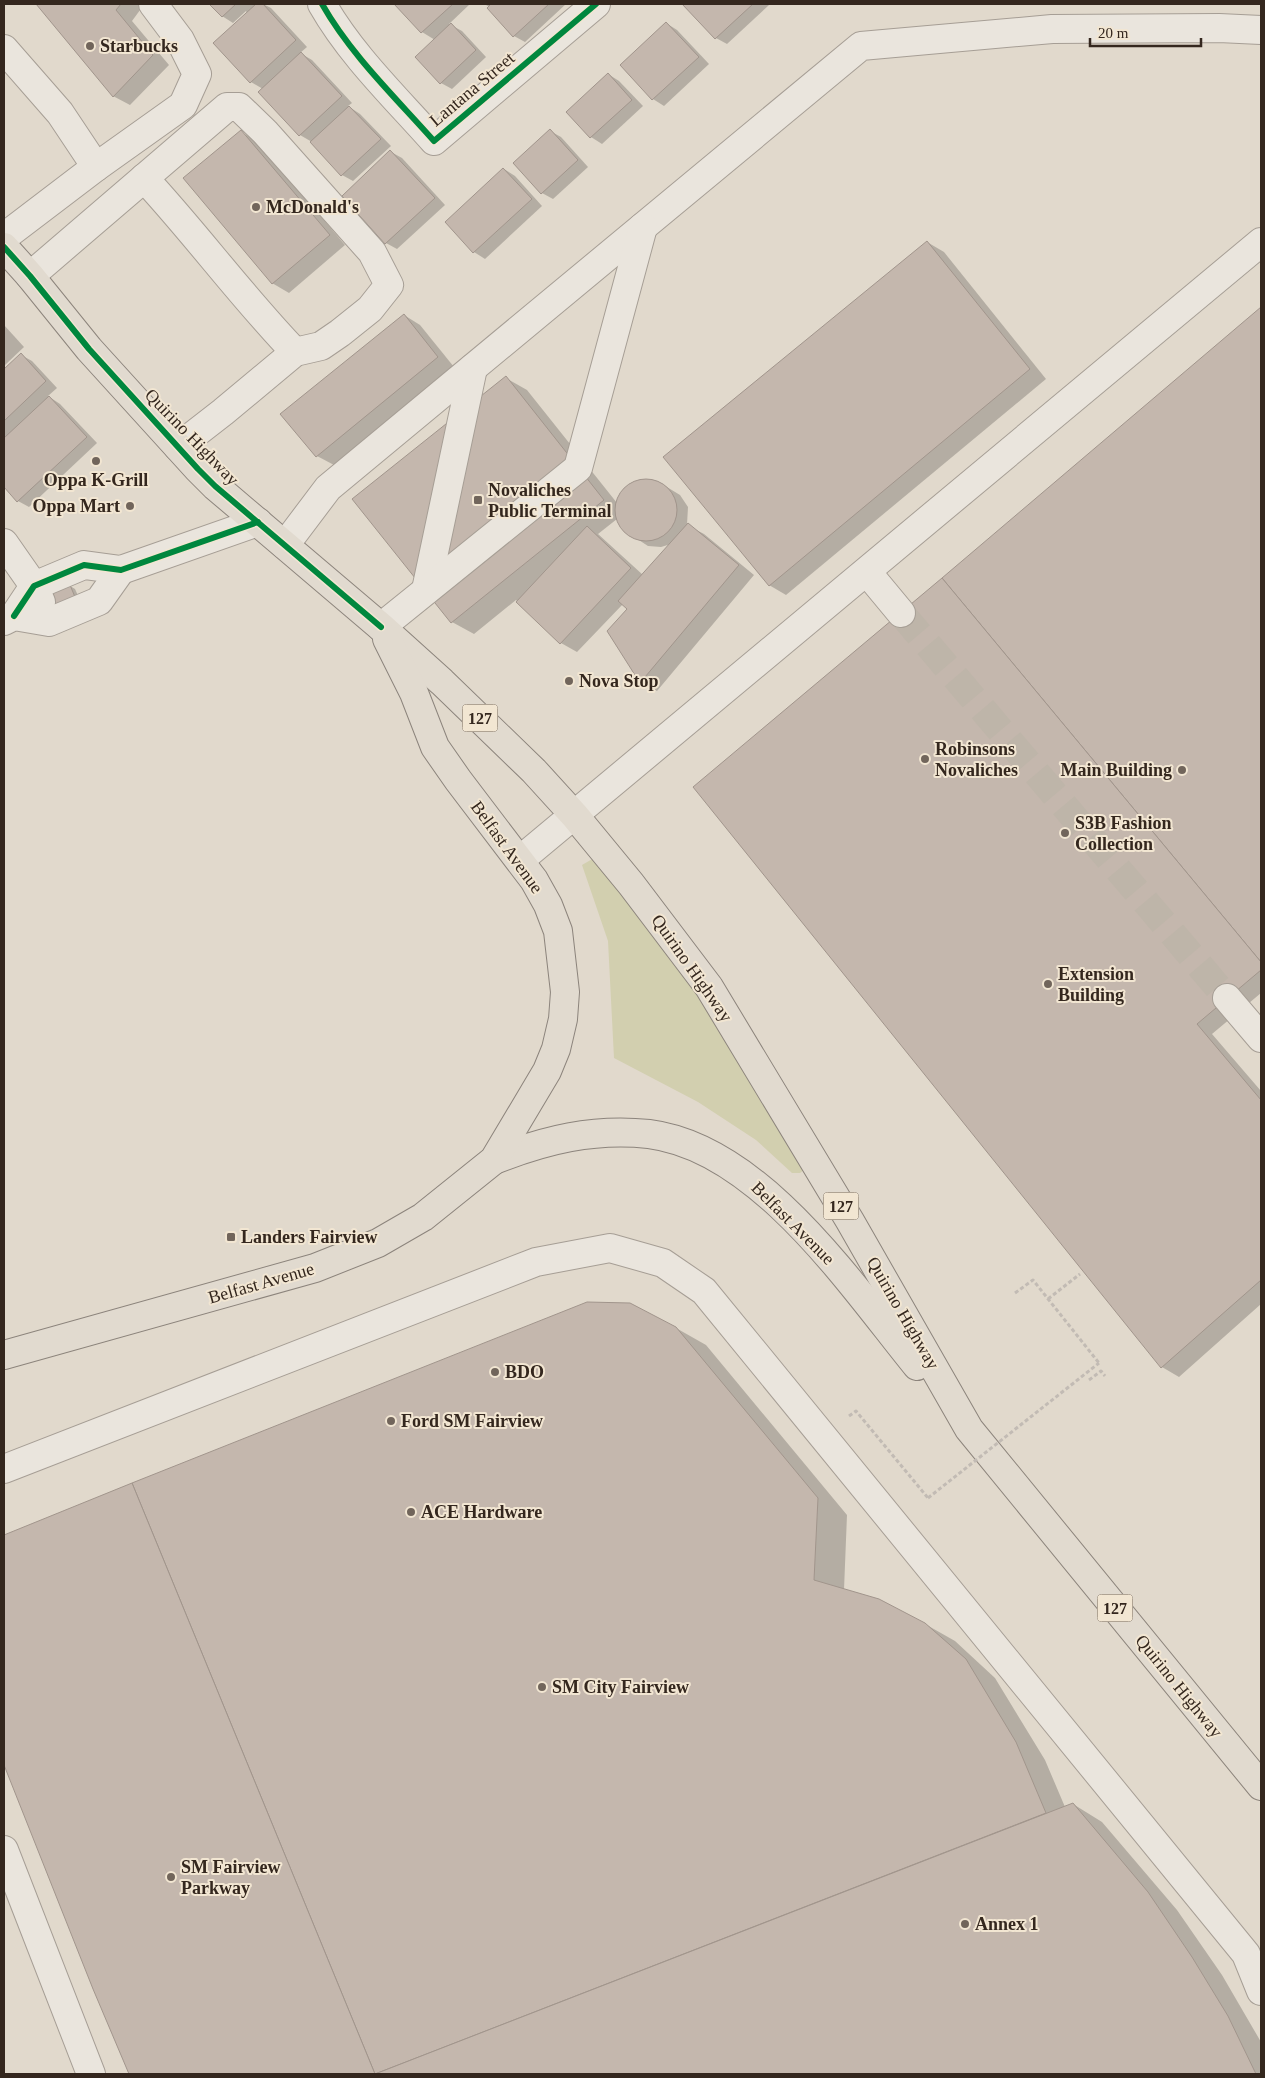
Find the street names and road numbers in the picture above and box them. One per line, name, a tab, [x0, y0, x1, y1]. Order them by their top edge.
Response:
street label: Lantana Street	[426, 48, 518, 130]
street label: Quirino Highway	[141, 385, 243, 489]
road number: 127	[462, 704, 498, 731]
street label: Belfast Avenue	[467, 797, 547, 897]
street label: Quirino Highway	[648, 910, 736, 1026]
street label: Belfast Avenue	[747, 1177, 839, 1269]
road number: 127	[824, 1192, 858, 1220]
street label: Quirino Highway	[863, 1253, 943, 1373]
street label: Belfast Avenue	[206, 1258, 316, 1308]
road number: 127	[1098, 1595, 1132, 1622]
street label: Quirino Highway	[1131, 1631, 1227, 1741]

